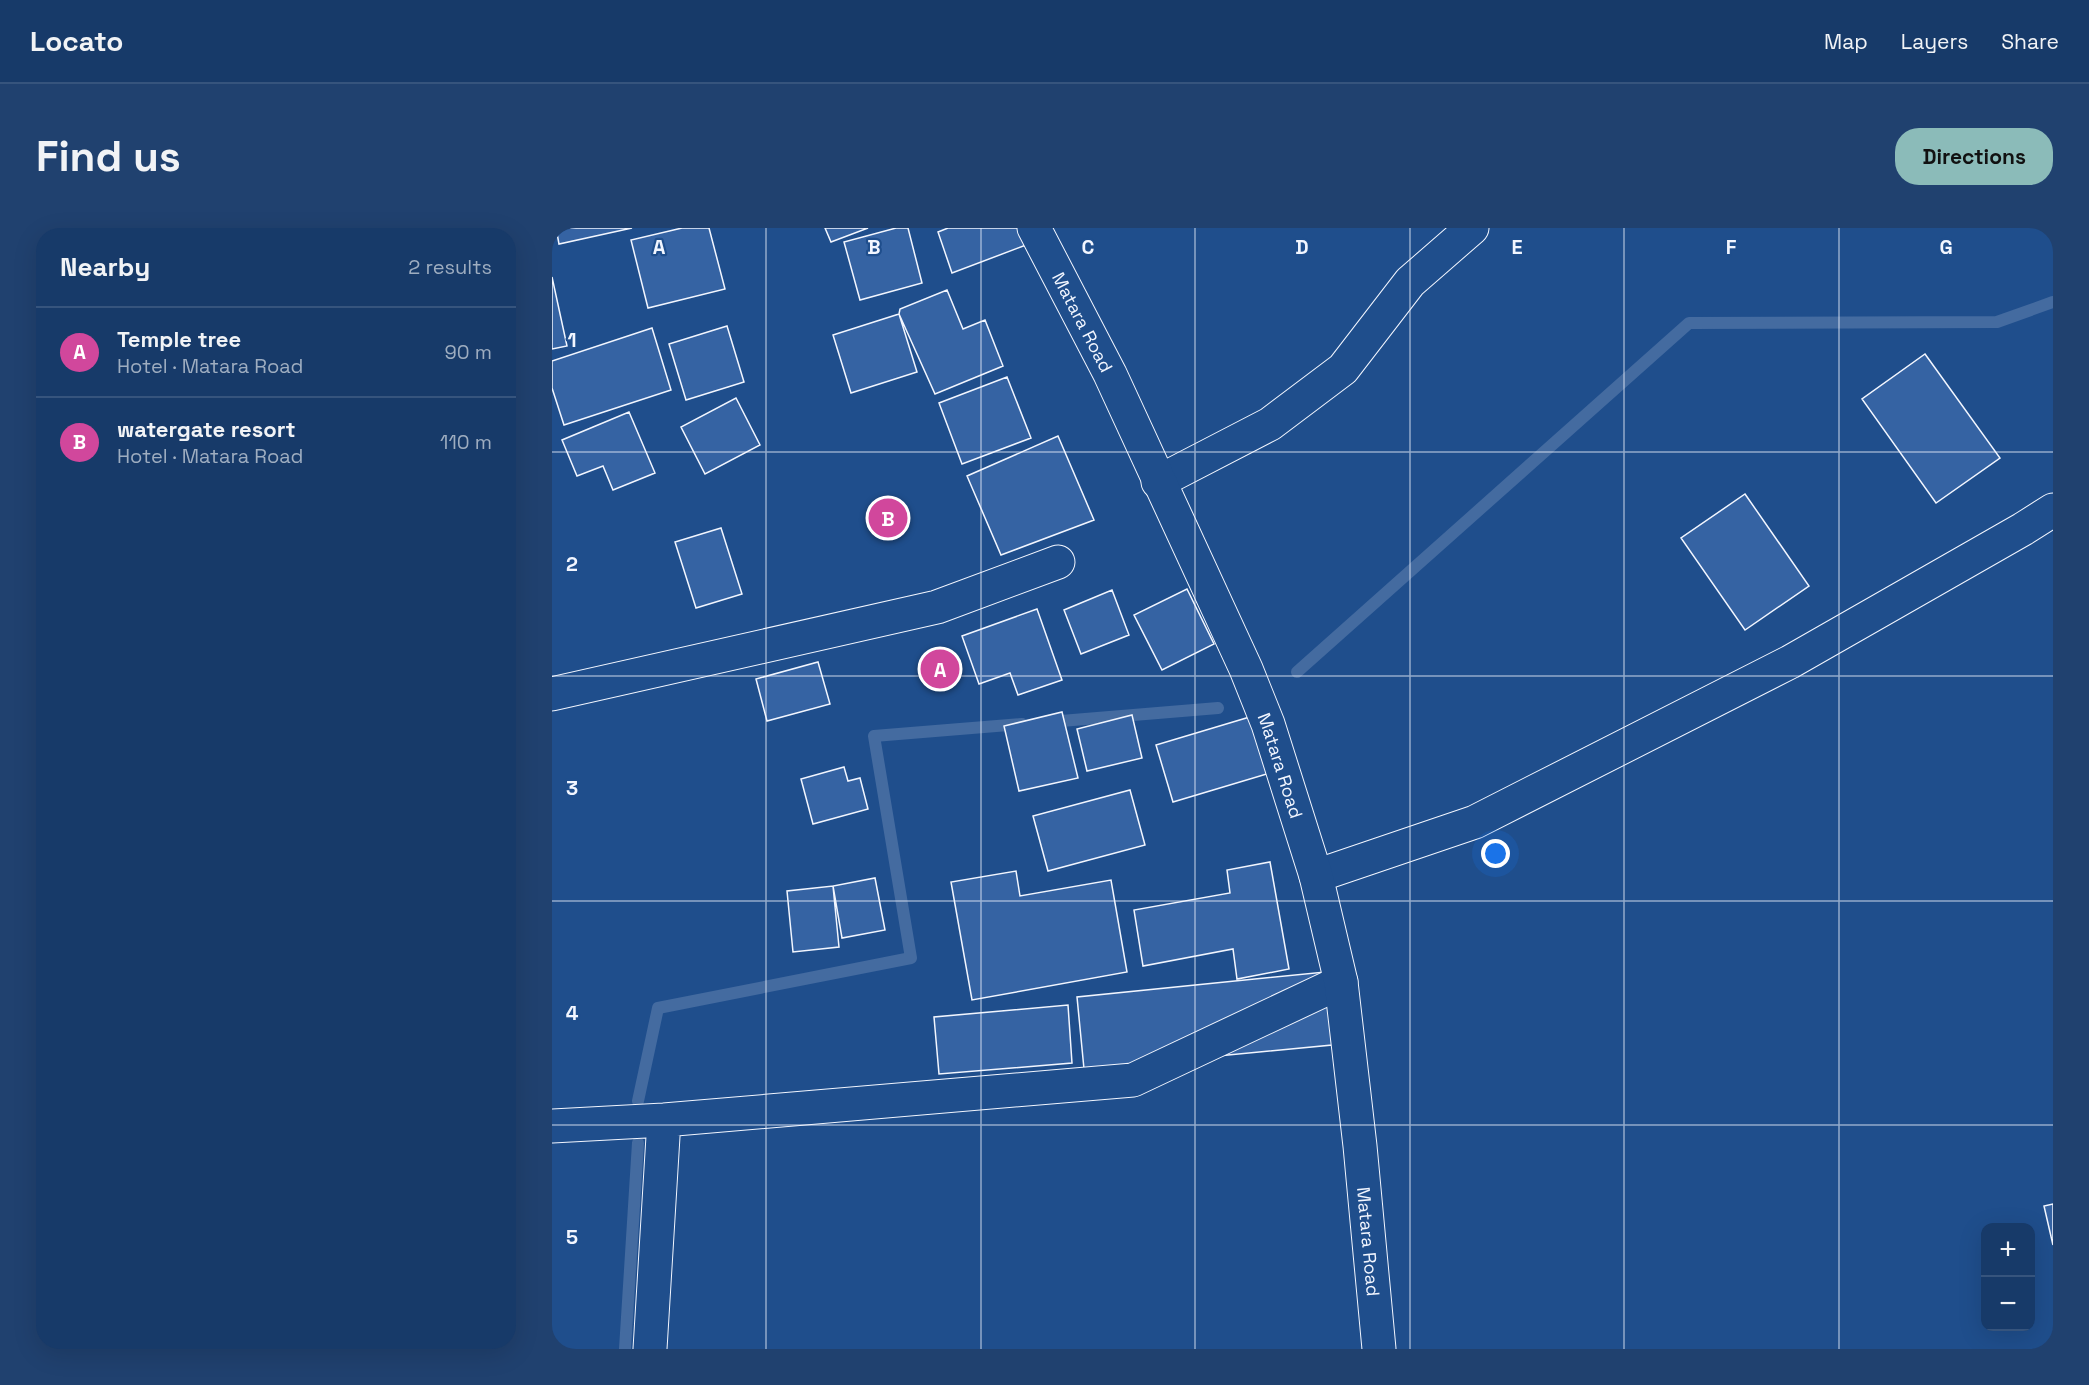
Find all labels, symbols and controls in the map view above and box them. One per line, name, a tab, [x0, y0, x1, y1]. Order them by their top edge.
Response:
text: Locato	[30, 23, 123, 59]
text: Map	[1824, 28, 1868, 55]
text: Layers	[1901, 28, 1968, 55]
text: Share	[2001, 28, 2059, 55]
button: Directions	[1895, 128, 2053, 185]
text: Find us	[36, 130, 181, 183]
text: A	[653, 234, 666, 260]
text: B	[867, 234, 881, 260]
text: C	[1082, 234, 1095, 260]
text: D	[1295, 234, 1309, 260]
text: E	[1511, 234, 1523, 260]
text: F	[1726, 234, 1737, 260]
text: G	[1939, 234, 1953, 260]
text: Nearby	[60, 250, 150, 284]
text: 2 results	[408, 254, 492, 280]
street label: Matara Road	[1047, 268, 1118, 376]
text: Temple tree	[117, 325, 241, 353]
text: 1	[567, 327, 577, 353]
text: A	[73, 339, 86, 365]
text: 90 m	[445, 339, 492, 365]
text: Hotel · Matara Road	[117, 353, 303, 379]
text: watergate resort	[117, 415, 295, 443]
text: B	[73, 429, 86, 455]
text: 110 m	[440, 429, 492, 455]
text: Hotel · Matara Road	[117, 443, 303, 469]
pin: B	[868, 496, 908, 540]
text: 2	[566, 551, 578, 577]
pin: A	[920, 646, 960, 692]
street label: Matara Road	[1253, 709, 1309, 821]
text: 3	[566, 775, 578, 801]
your location	[1481, 839, 1510, 868]
text: 4	[566, 1000, 579, 1026]
street label: Matara Road	[1352, 1186, 1385, 1297]
map controls	[1981, 1223, 2035, 1331]
button: +	[1981, 1223, 2035, 1277]
text: 5	[566, 1224, 578, 1250]
button: −	[1981, 1277, 2035, 1331]

